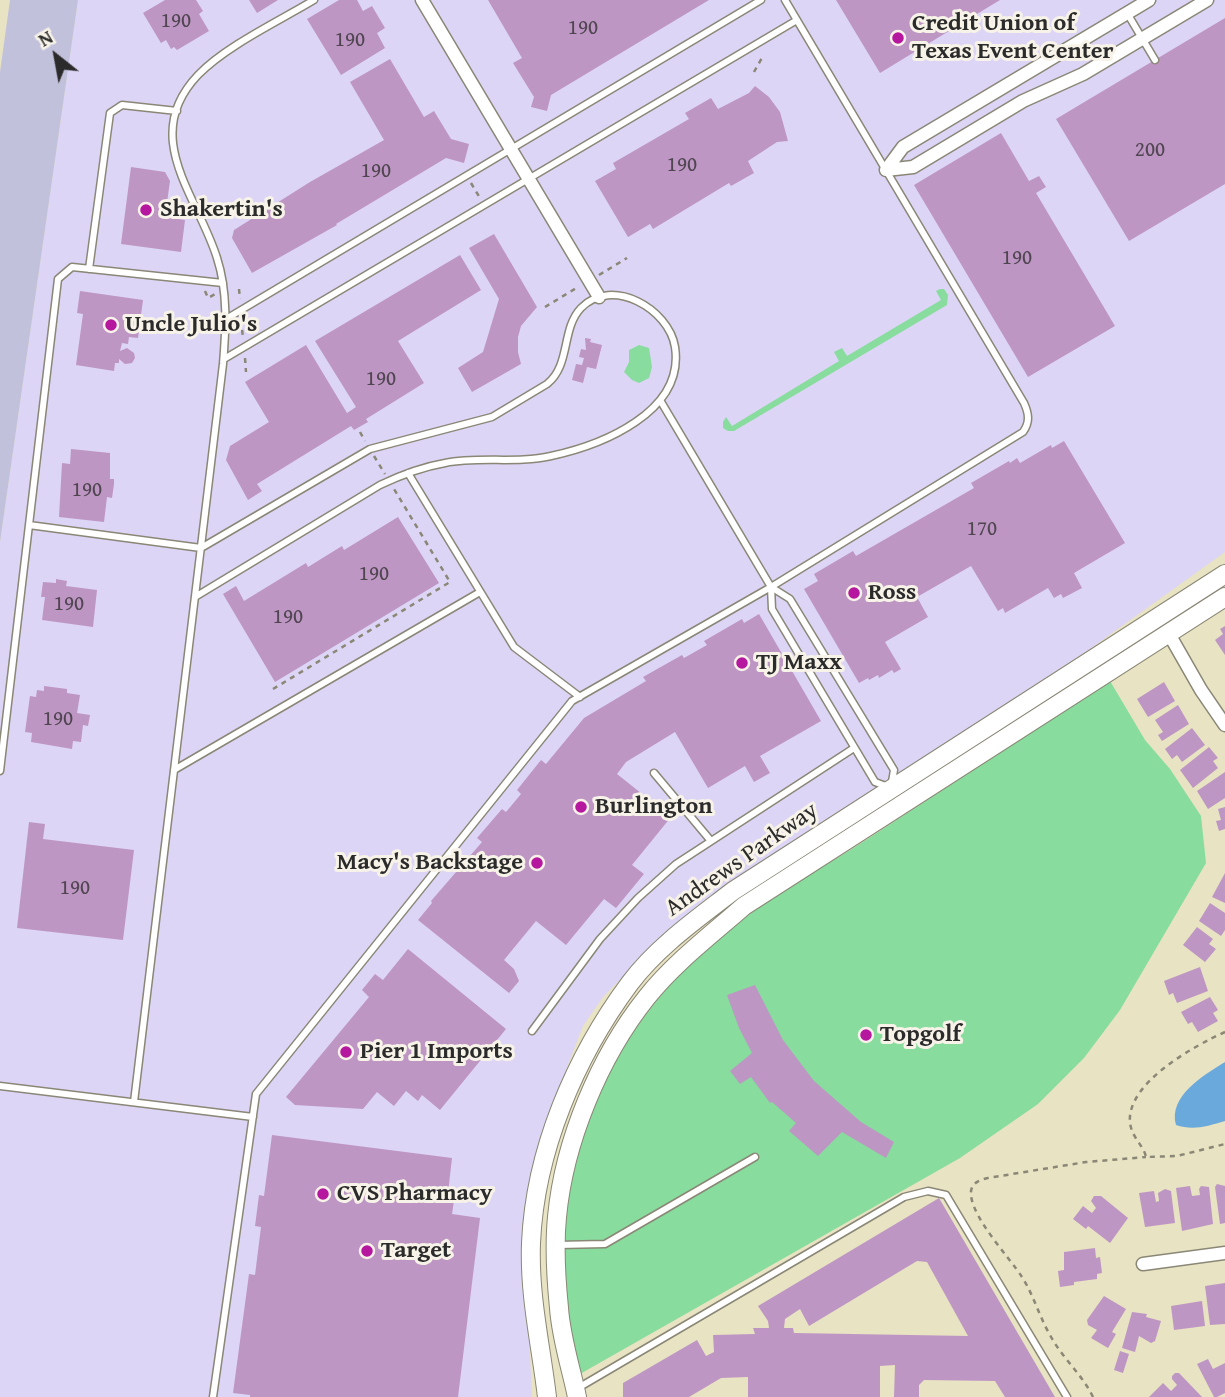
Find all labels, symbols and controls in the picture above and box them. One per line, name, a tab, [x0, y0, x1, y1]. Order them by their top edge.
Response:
house number: 190	[161, 9, 191, 35]
place label: Credit Union of Texas Event Center	[912, 10, 1114, 66]
house number: 190	[568, 16, 598, 42]
north arrow	[21, 21, 91, 91]
text: N	[33, 23, 58, 53]
house number: 190	[335, 28, 365, 54]
marker: Credit Union of Texas Event Center	[890, 30, 906, 46]
house number: 200	[1135, 138, 1165, 164]
house number: 190	[667, 153, 697, 179]
house number: 190	[361, 159, 391, 185]
place label: Shakertin's	[160, 196, 283, 224]
marker: Shakertin's	[138, 202, 154, 218]
house number: 190	[1002, 246, 1032, 272]
place label: Uncle Julio's	[125, 311, 257, 339]
marker: Uncle Julio's	[103, 317, 119, 333]
house number: 190	[366, 367, 396, 393]
house number: 190	[72, 478, 102, 504]
house number: 170	[967, 517, 997, 543]
house number: 190	[359, 562, 389, 588]
place label: Ross	[868, 579, 916, 607]
marker: Ross	[846, 585, 862, 601]
house number: 190	[54, 592, 84, 618]
house number: 190	[273, 605, 303, 631]
place label: TJ Maxx	[756, 649, 842, 677]
marker: TJ Maxx	[734, 655, 750, 671]
house number: 190	[43, 707, 73, 733]
place label: Burlington	[595, 793, 712, 821]
street label: Andrews Parkway	[660, 797, 824, 923]
marker: Burlington	[573, 799, 589, 815]
place label: Macy's Backstage	[337, 849, 523, 877]
marker: Macy's Backstage	[529, 855, 545, 871]
house number: 190	[60, 876, 90, 902]
place label: Topgolf	[880, 1021, 961, 1049]
marker: Topgolf	[858, 1027, 874, 1043]
place label: Pier 1 Imports	[360, 1038, 513, 1066]
marker: Pier 1 Imports	[338, 1044, 354, 1060]
place label: CVS Pharmacy	[337, 1180, 492, 1208]
marker: CVS Pharmacy	[315, 1186, 331, 1202]
place label: Target	[381, 1237, 451, 1265]
marker: Target	[359, 1243, 375, 1259]

